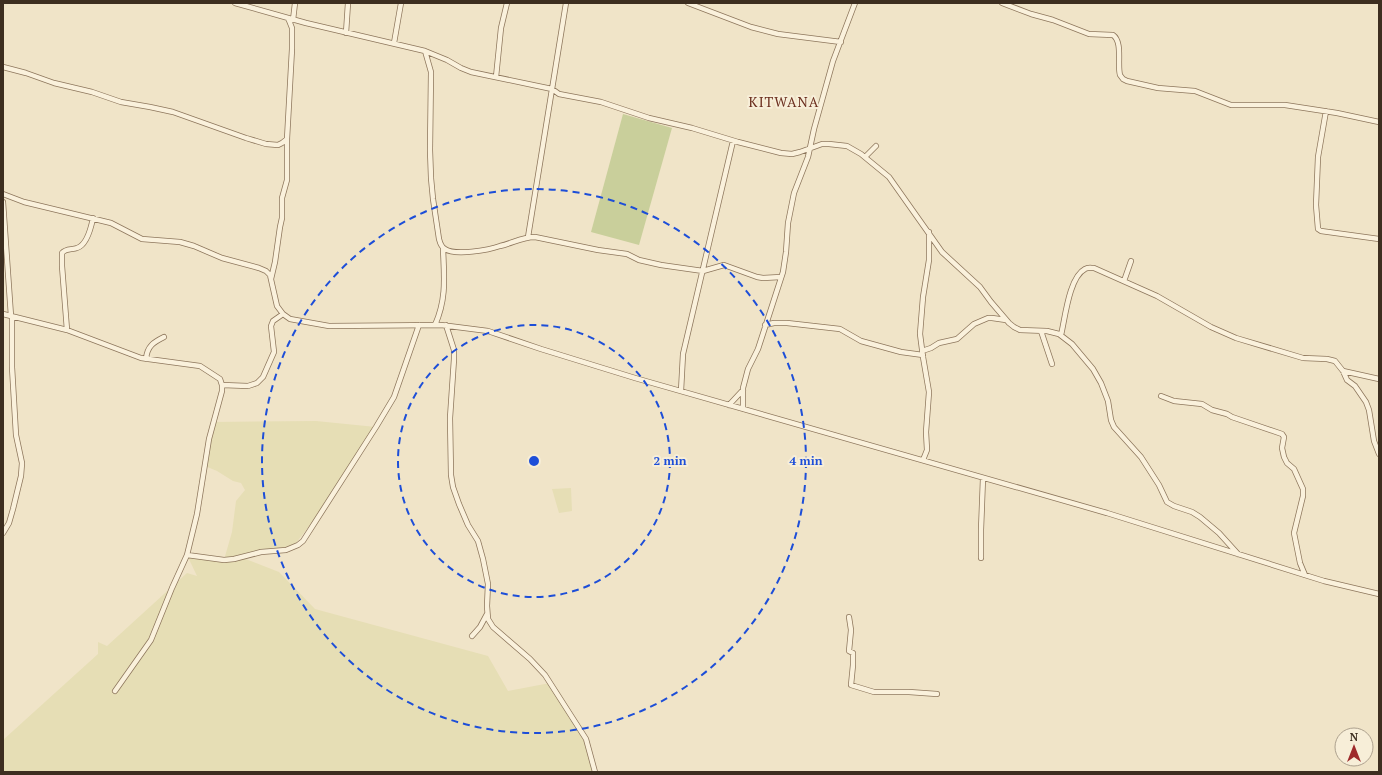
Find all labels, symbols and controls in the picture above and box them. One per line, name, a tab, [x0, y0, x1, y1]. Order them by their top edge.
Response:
district label: KITWANA	[749, 92, 819, 111]
text: 2 min	[654, 453, 687, 468]
text: 4 min	[790, 453, 823, 468]
centre of rings	[527, 454, 541, 468]
north arrow	[1334, 727, 1374, 767]
text: N	[1350, 730, 1359, 744]

